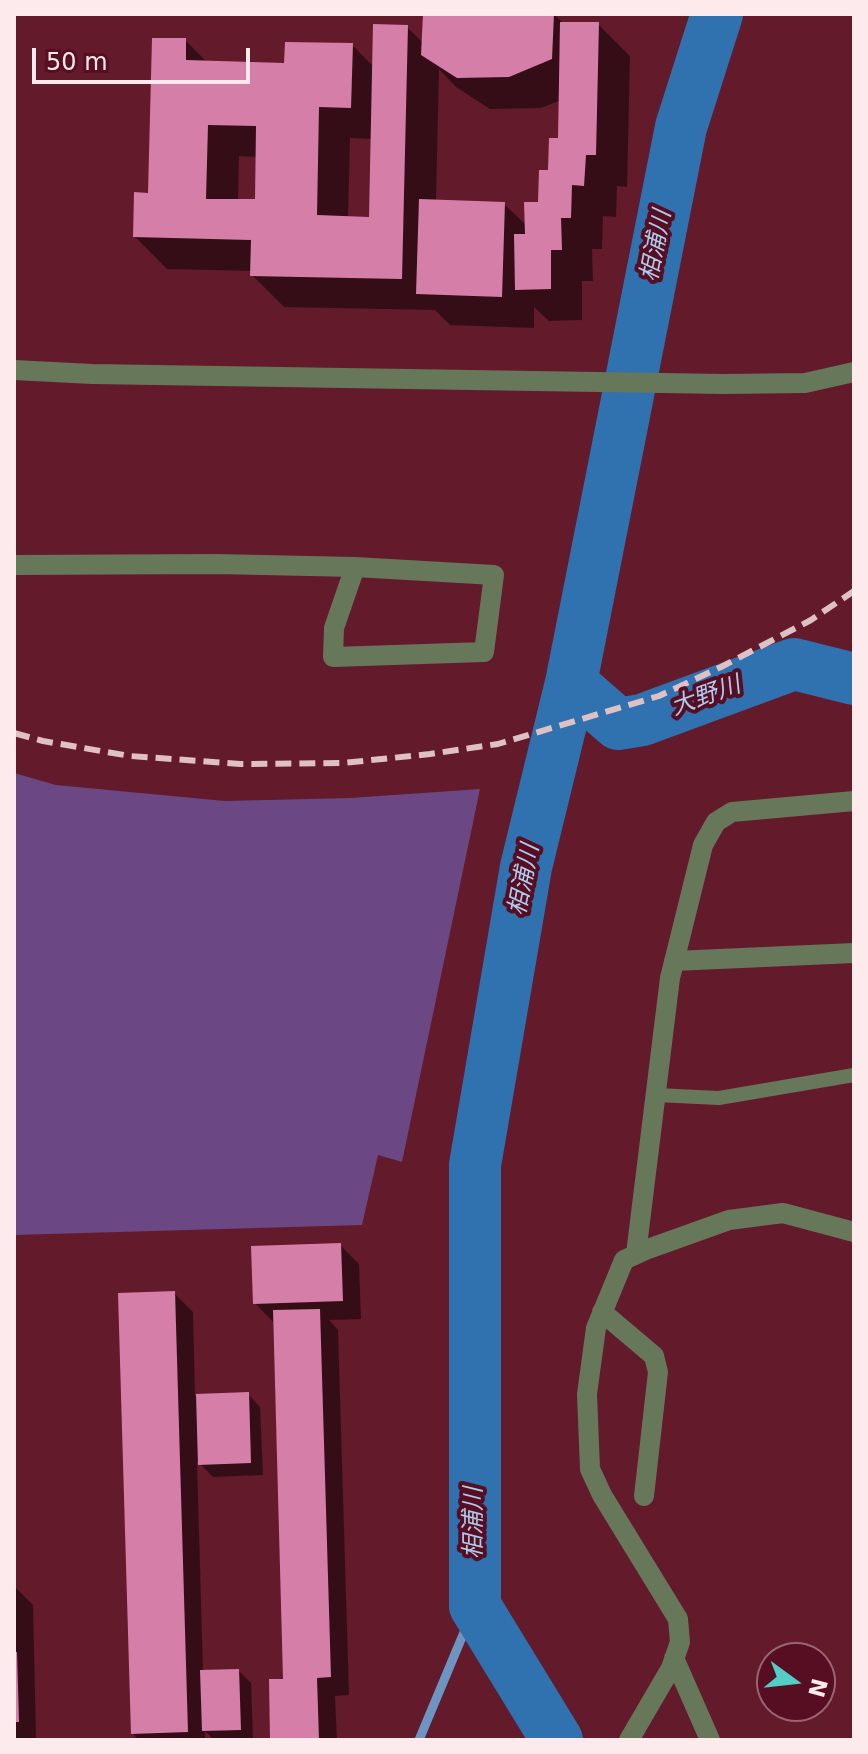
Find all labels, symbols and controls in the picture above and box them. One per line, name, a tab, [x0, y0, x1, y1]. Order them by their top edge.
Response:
scale bar	[36, 32, 254, 82]
text: 50 m	[46, 48, 108, 76]
water label: 相浦川	[636, 208, 678, 284]
water label: 大野川	[667, 671, 745, 723]
water label: 相浦川	[504, 842, 546, 918]
water label: 相浦川	[461, 1487, 489, 1559]
north arrow	[756, 1642, 836, 1722]
text: N	[803, 1676, 832, 1700]

